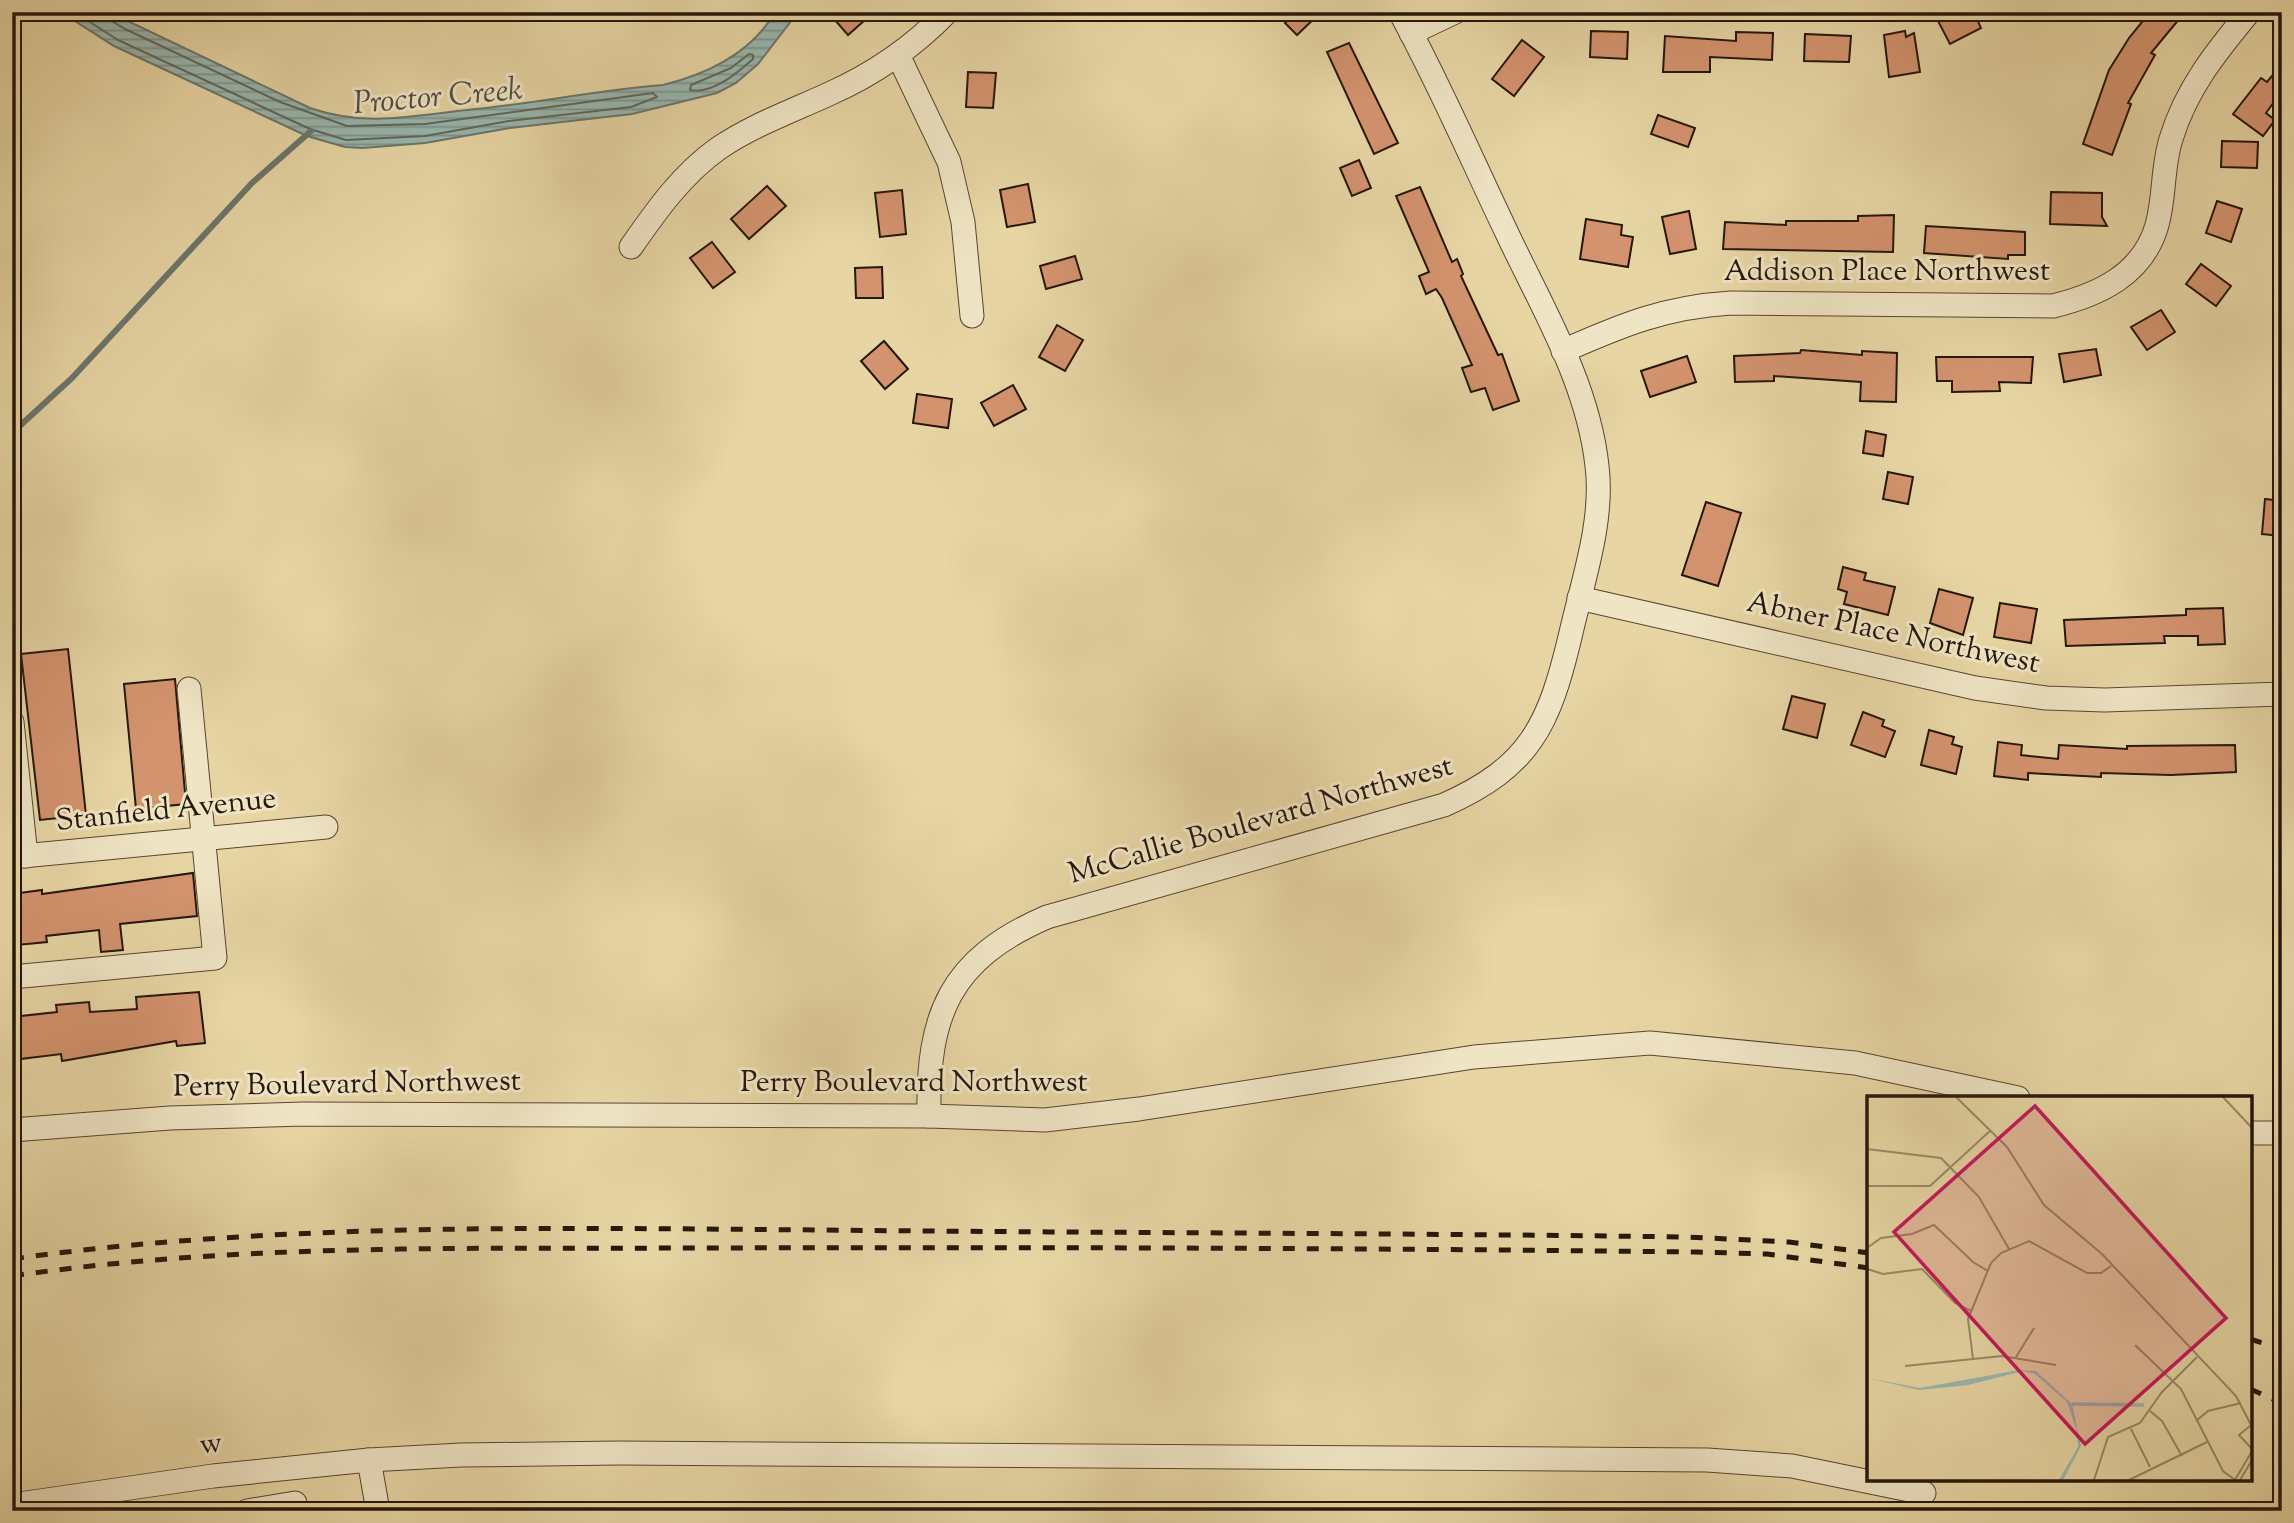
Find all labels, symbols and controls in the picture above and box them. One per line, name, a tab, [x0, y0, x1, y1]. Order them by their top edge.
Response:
water label: Proctor Creek	[352, 68, 524, 128]
street label: Addison Place Northwest	[1724, 251, 2050, 294]
street label: Abner Place Northwest	[1743, 582, 2043, 686]
street label: McCallie Boulevard Northwest	[1064, 745, 1458, 897]
street label: Stanfield Avenue	[54, 778, 278, 844]
street label: Perry Boulevard Northwest	[173, 1060, 521, 1110]
street label: Perry Boulevard Northwest	[740, 1062, 1088, 1105]
inset map	[1867, 1096, 2252, 1481]
street label: w	[197, 1422, 225, 1468]

